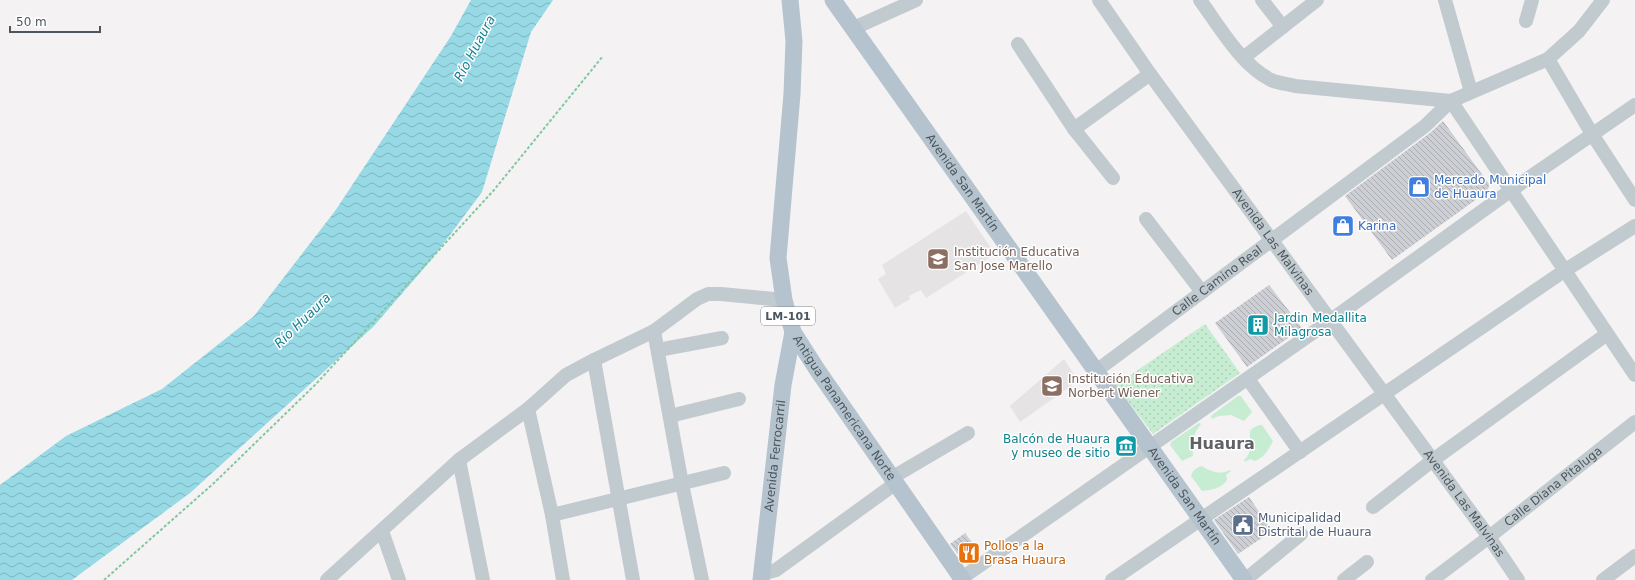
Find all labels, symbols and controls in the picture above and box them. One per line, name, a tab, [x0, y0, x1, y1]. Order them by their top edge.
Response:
scale bar	[10, 8, 100, 34]
water label: Río Huaura	[451, 13, 498, 84]
text: 50 m	[16, 15, 47, 29]
street label: Avenida San Martín	[923, 131, 1002, 234]
place label: Mercado Municipal de Huaura	[1434, 173, 1546, 201]
shop icon: Mercado Municipal de Huaura	[1406, 174, 1432, 200]
street label: Avenida Las Malvinas	[1229, 186, 1317, 298]
shop icon: Karina	[1330, 213, 1356, 239]
place label: Karina	[1358, 219, 1396, 233]
street label: Calle Camino Real	[1169, 243, 1265, 319]
place label: Institución Educativa San Jose Marello	[954, 245, 1080, 273]
school or university icon: Institución Educativa San Jose Marello	[925, 246, 951, 272]
water label: Río Huaura	[271, 290, 334, 351]
road number: LM-101	[761, 307, 815, 325]
place label: Jardin Medallita Milagrosa	[1273, 311, 1367, 339]
building icon: Jardin Medallita Milagrosa	[1245, 312, 1271, 338]
street label: Antigua Panamericana Norte	[790, 332, 899, 483]
place label: Institución Educativa Norbert Wiener	[1068, 372, 1194, 400]
school or university icon: Institución Educativa Norbert Wiener	[1039, 373, 1065, 399]
street label: Avenida Ferrocarril	[762, 399, 788, 512]
place label: Balcón de Huaura y museo de sitio	[1003, 432, 1110, 460]
museum icon: Balcón de Huaura y museo de sitio	[1113, 433, 1139, 459]
district label: Huaura	[1189, 434, 1255, 453]
street label: Avenida San Martín	[1145, 444, 1224, 548]
street label: Calle Diana Pitaluga	[1501, 444, 1605, 529]
street label: Avenida Las Malvinas	[1421, 447, 1507, 560]
place label: Municipalidad Distrital de Huaura	[1258, 511, 1372, 539]
public building icon: Municipalidad Distrital de Huaura	[1230, 512, 1256, 538]
place label: Pollos a la Brasa Huaura	[984, 539, 1066, 567]
restaurant icon: Pollos a la Brasa Huaura	[956, 540, 982, 566]

